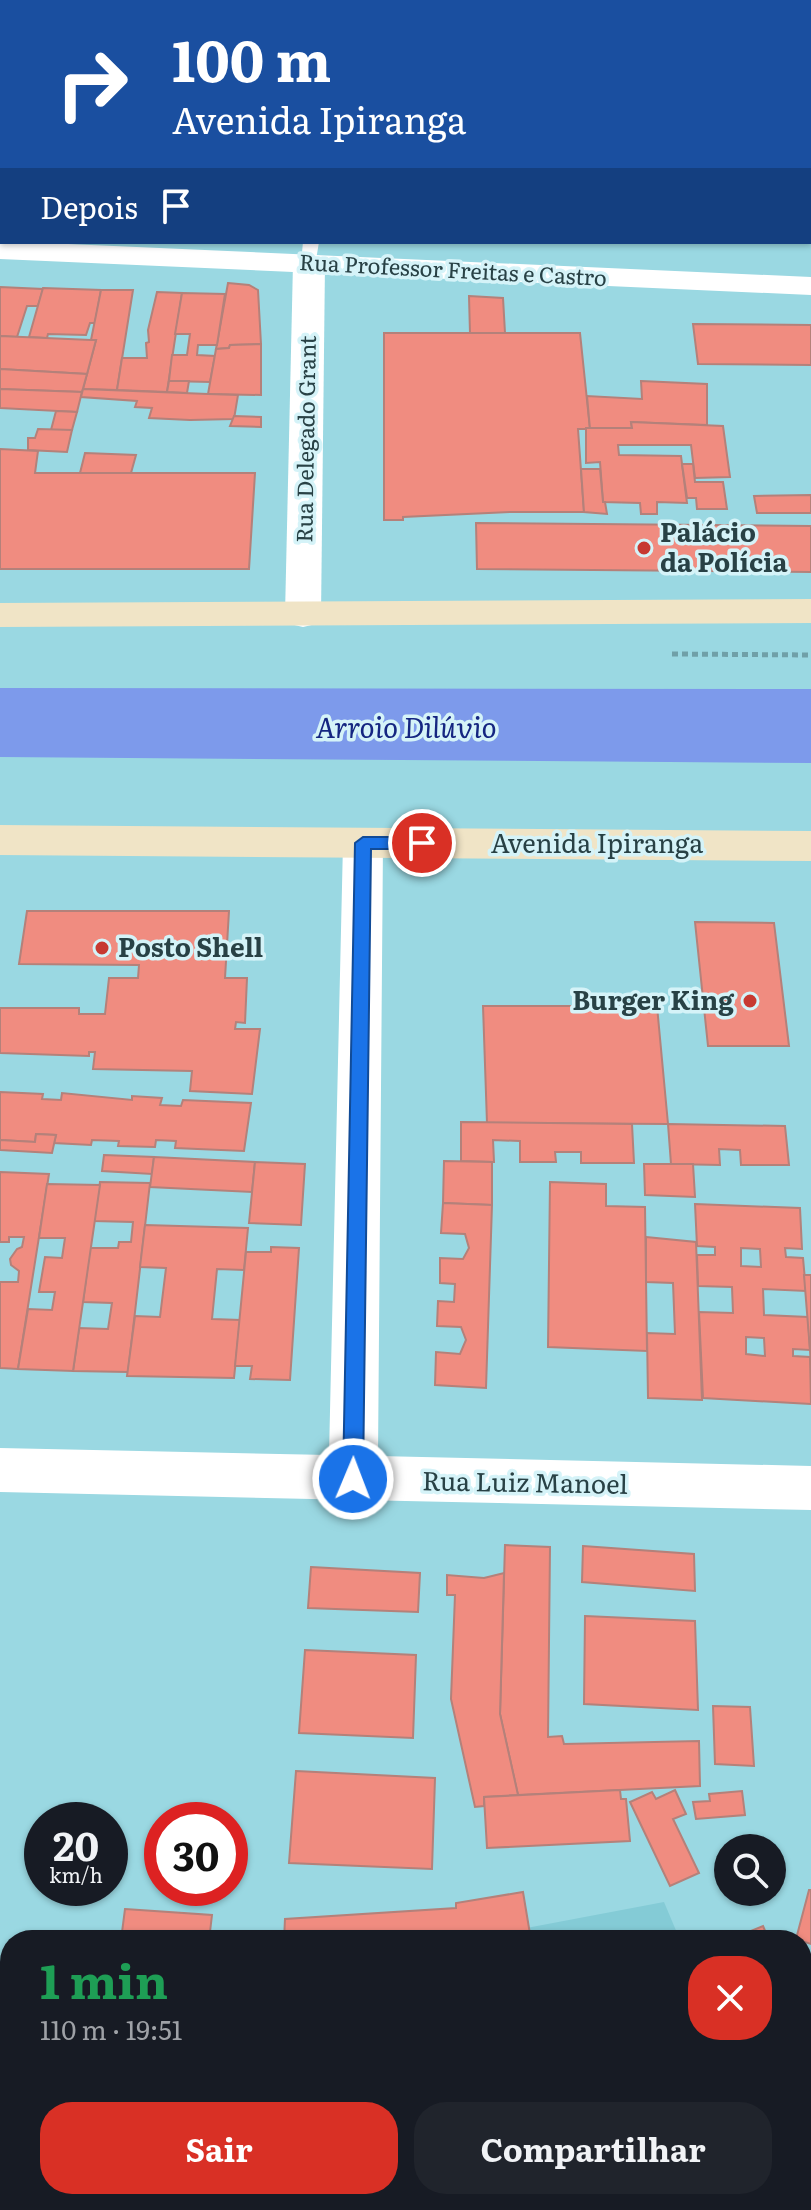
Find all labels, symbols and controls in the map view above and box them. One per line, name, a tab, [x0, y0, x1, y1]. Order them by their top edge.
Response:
text: 100 m	[172, 16, 331, 99]
icon: right	[40, 32, 144, 136]
text: Avenida Ipiranga	[172, 92, 466, 145]
text: Depois	[40, 184, 138, 228]
icon: arrive	[154, 184, 198, 228]
street label: Rua Professor Freitas e Castro	[298, 244, 608, 293]
street label: Rua Delegado Grant	[286, 335, 323, 543]
place label: Palácio da Polícia	[660, 511, 788, 580]
marker: Palácio da Polícia	[635, 539, 653, 557]
water label: Arroio Dilúvio	[315, 705, 497, 747]
pin	[388, 809, 456, 877]
icon: arrive	[400, 821, 444, 865]
street label: Avenida Ipiranga	[491, 822, 703, 861]
place label: Posto Shell	[118, 926, 263, 965]
marker: Posto Shell	[93, 939, 111, 957]
place label: Burger King	[572, 979, 734, 1018]
marker: Burger King	[741, 992, 759, 1010]
position arrow	[311, 1437, 395, 1521]
street label: Rua Luiz Manoel	[422, 1459, 629, 1502]
speed limit sign: 30	[144, 1802, 248, 1906]
text: 20	[53, 1814, 99, 1873]
map controls	[714, 1834, 786, 1906]
button: search	[714, 1834, 786, 1906]
text: km/h	[49, 1859, 103, 1889]
text: 1 min	[40, 1943, 168, 2014]
button: close	[688, 1956, 772, 2040]
text: 110 m · 19:51	[40, 2009, 182, 2048]
button: Sair	[40, 2102, 398, 2194]
button: Compartilhar	[414, 2102, 772, 2194]

